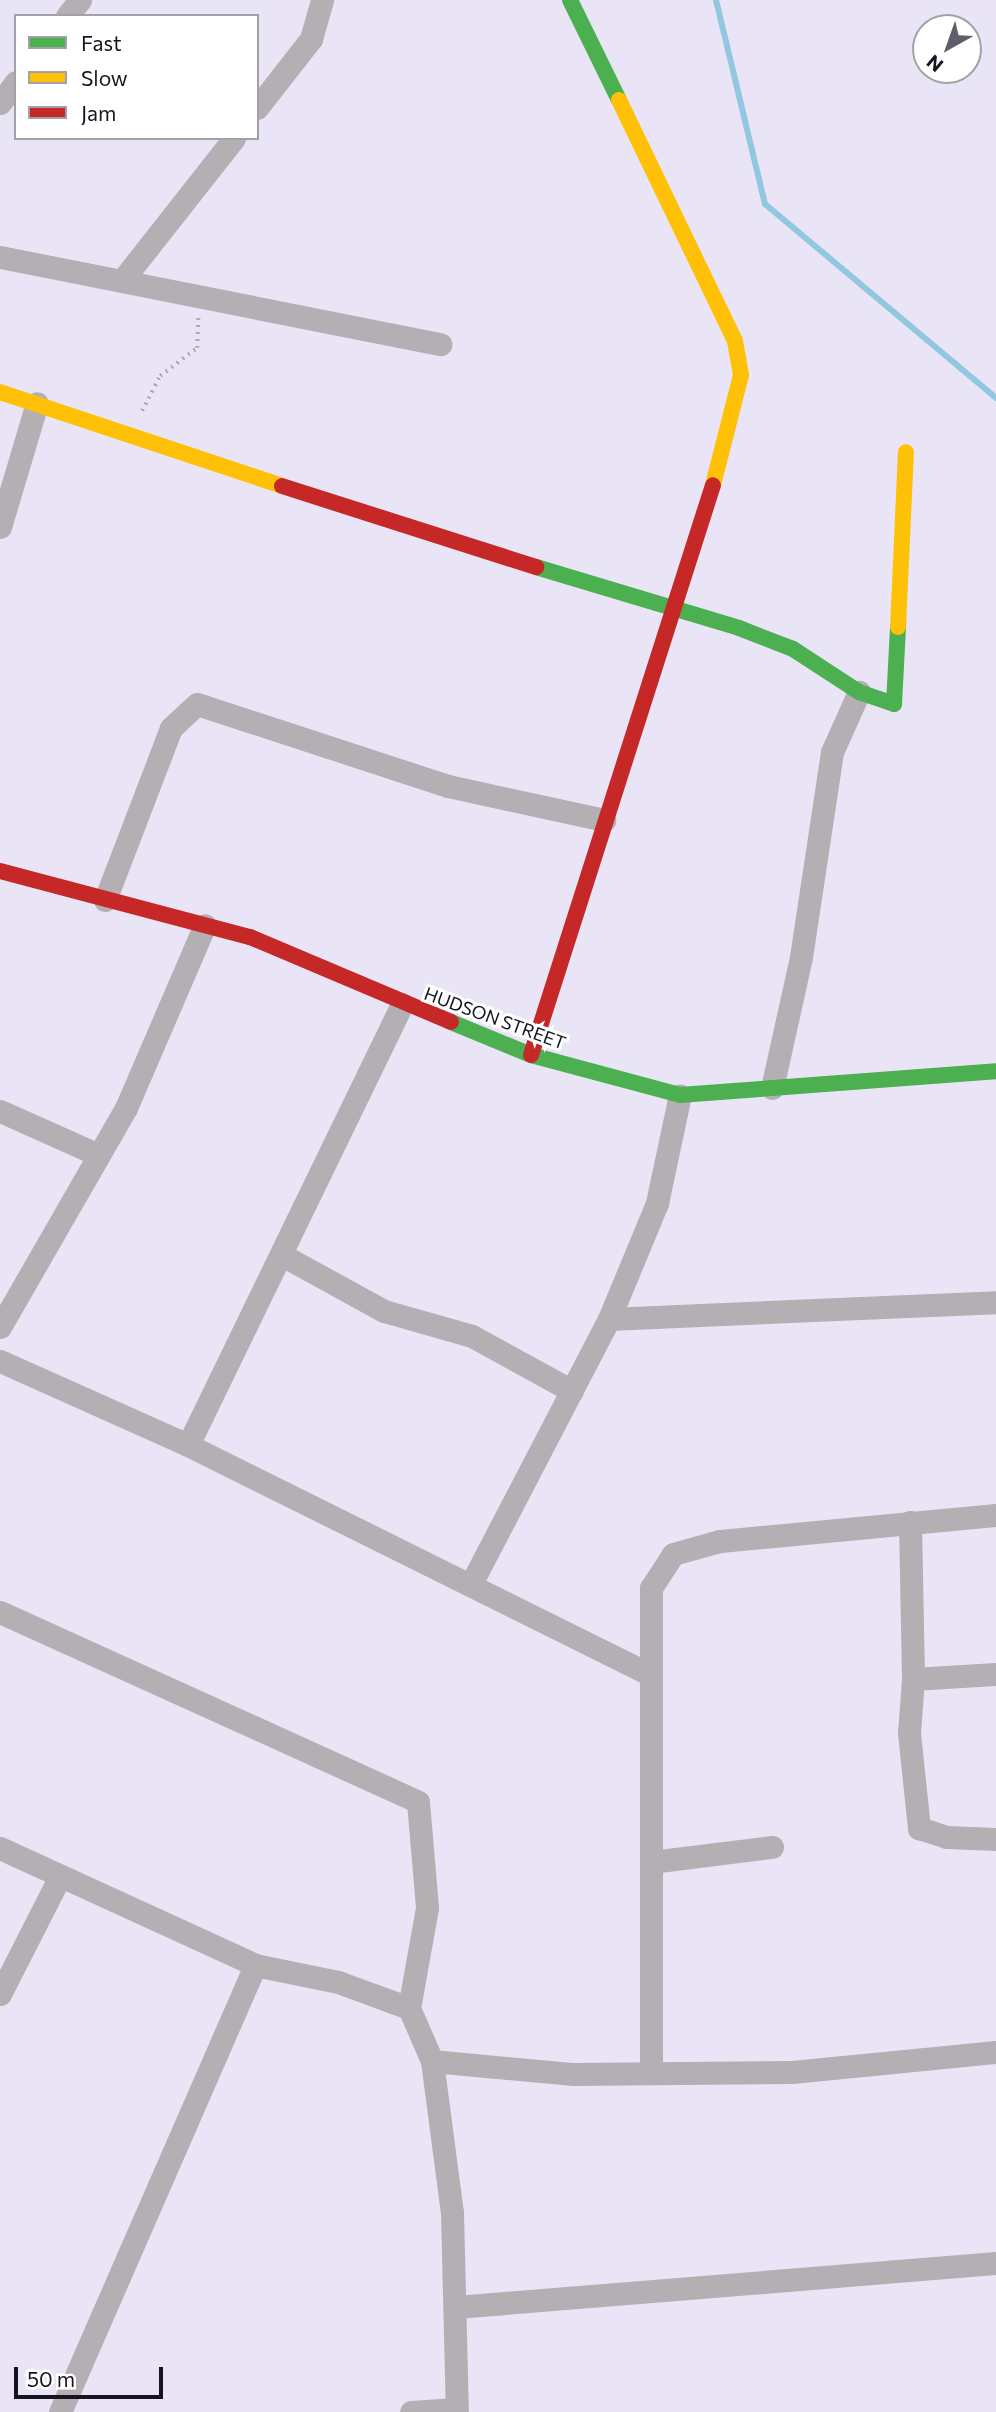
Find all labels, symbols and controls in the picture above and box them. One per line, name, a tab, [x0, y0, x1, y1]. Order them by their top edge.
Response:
legend	[14, 14, 259, 140]
north arrow	[912, 14, 982, 84]
text: Fast	[81, 30, 122, 55]
text: N	[922, 51, 947, 77]
text: Slow	[81, 65, 128, 90]
text: Jam	[81, 100, 116, 125]
street label: HUDSON STREET	[421, 982, 569, 1054]
scale bar	[18, 2352, 166, 2396]
text: 50 m	[27, 2366, 75, 2391]

